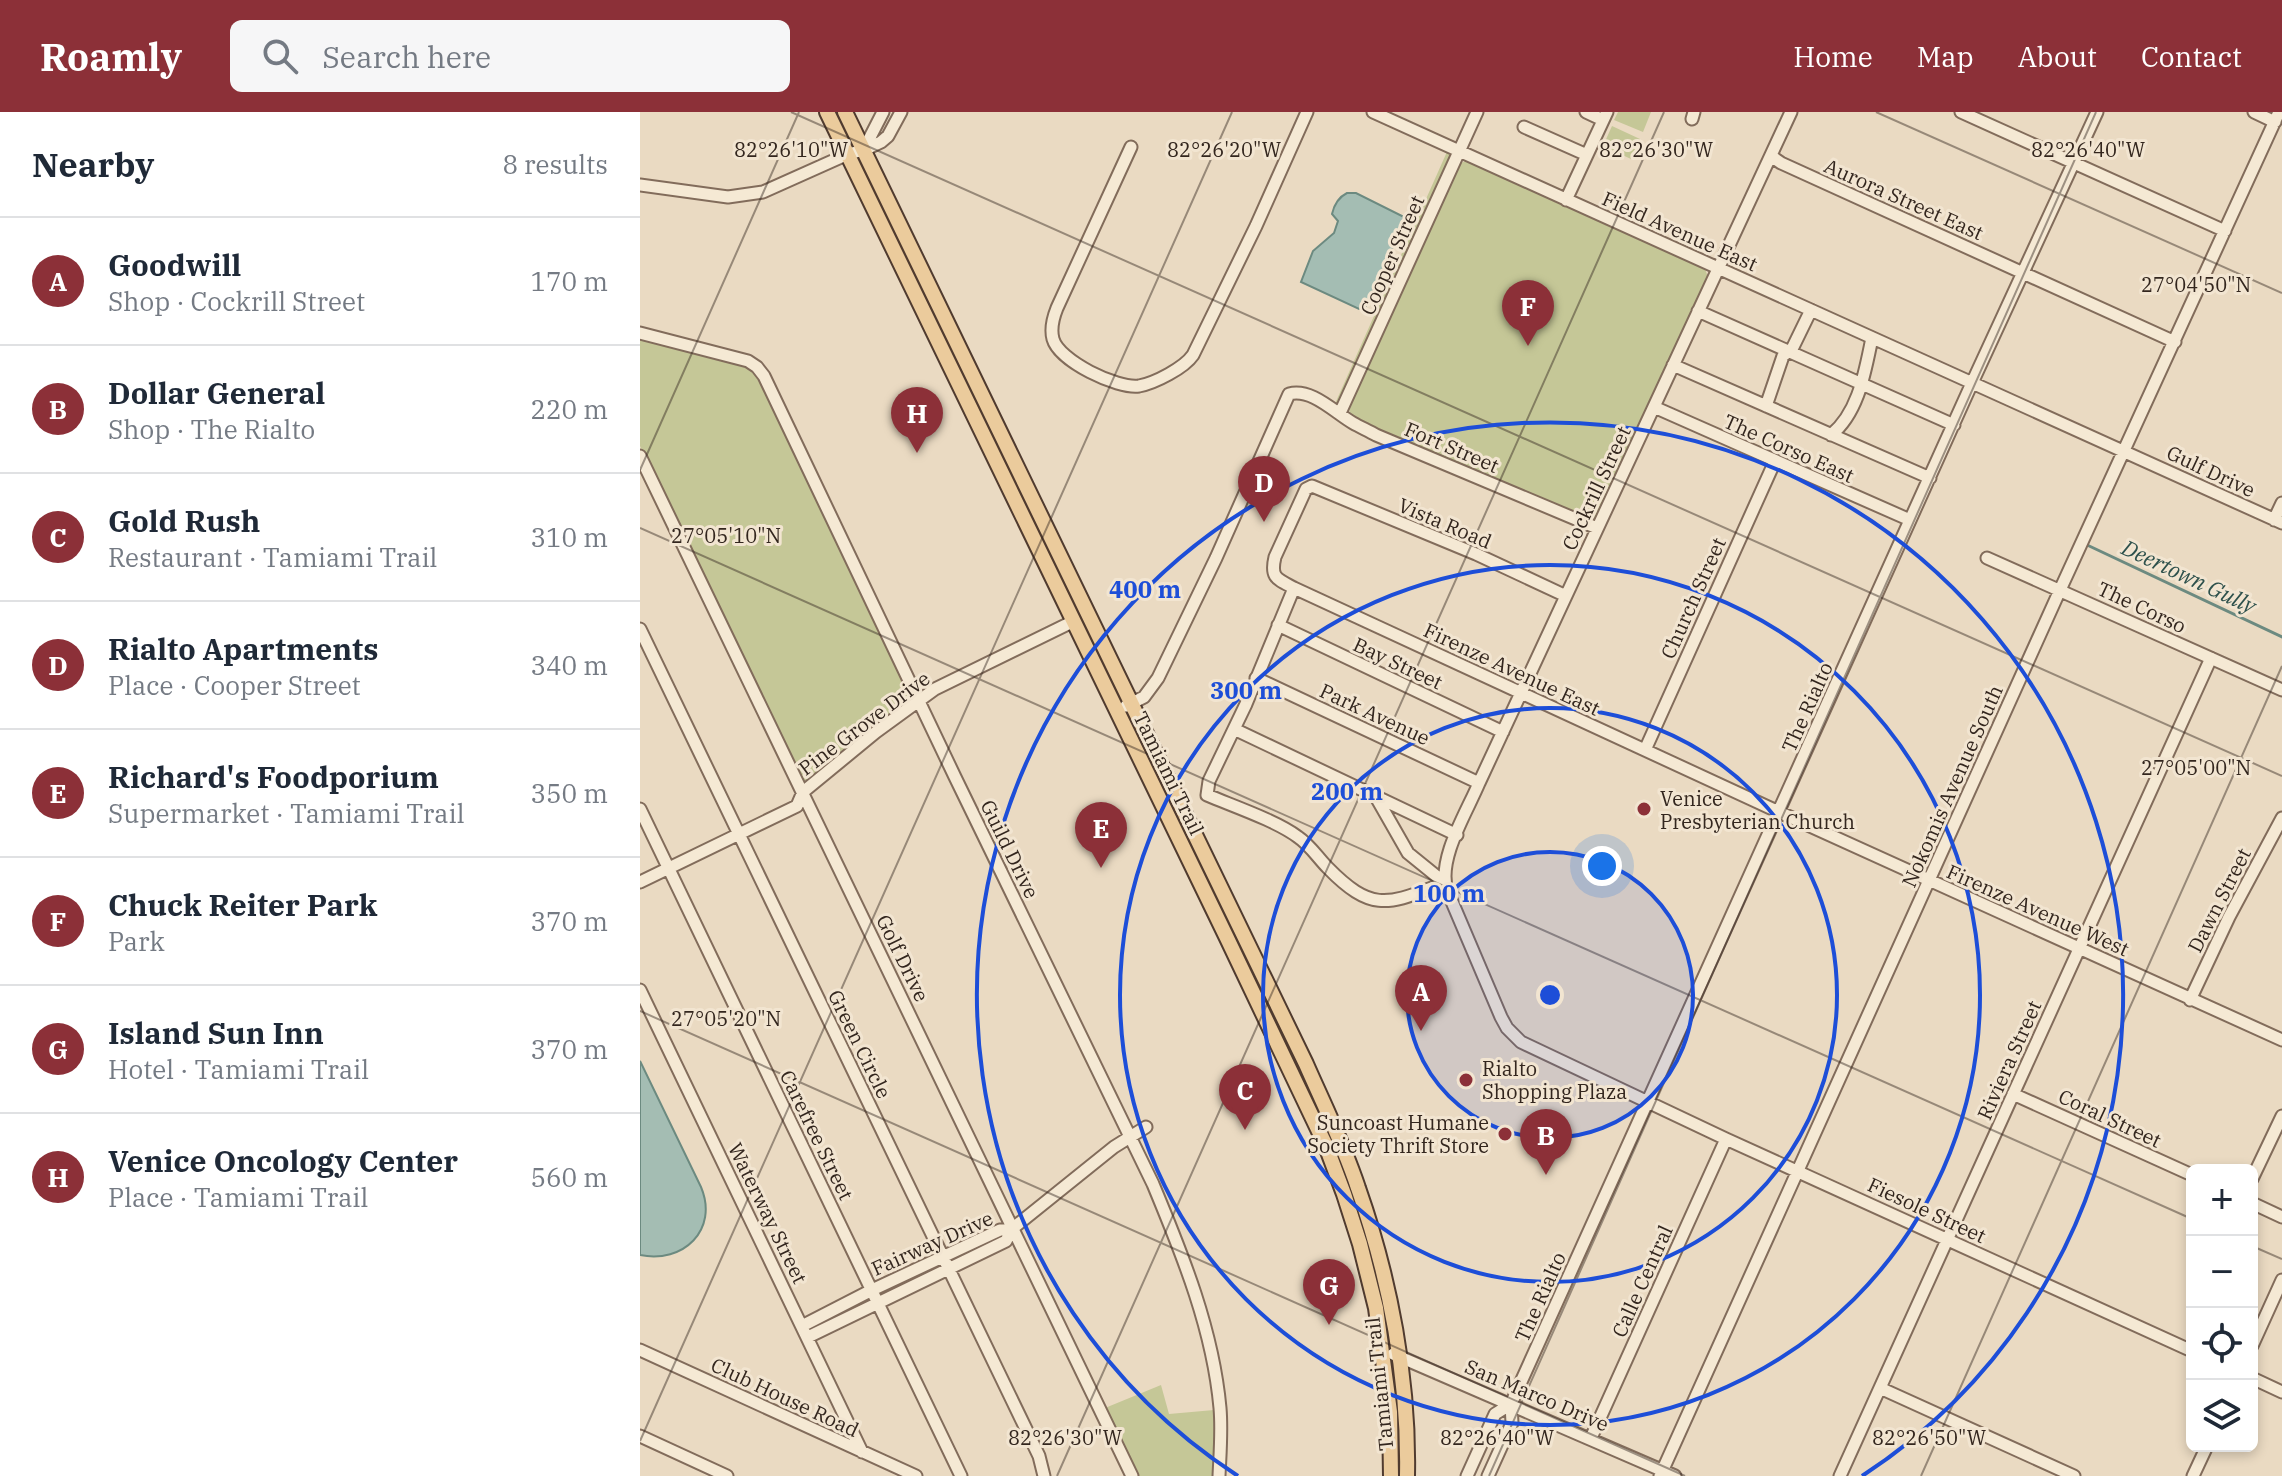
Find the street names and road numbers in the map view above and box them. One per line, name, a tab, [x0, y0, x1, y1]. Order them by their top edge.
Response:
street label: Aurora Street East	[1820, 152, 1988, 246]
street label: Field Avenue East	[1598, 185, 1762, 277]
street label: Cooper Street	[1354, 191, 1430, 319]
street label: The Corso East	[1720, 407, 1858, 489]
street label: Fort Street	[1401, 415, 1503, 479]
street label: Cockrill Street	[1555, 421, 1637, 555]
street label: Gulf Drive	[2162, 439, 2260, 503]
street label: Vista Road	[1394, 491, 1496, 555]
street label: Church Street	[1654, 533, 1732, 663]
street label: The Corso	[2093, 575, 2191, 639]
street label: Firenze Avenue East	[1420, 616, 1604, 722]
street label: Bay Street	[1349, 631, 1447, 695]
street label: The Rialto	[1775, 658, 1839, 756]
street label: Pine Grove Drive	[793, 665, 935, 781]
street label: Park Avenue	[1316, 677, 1434, 751]
street label: Nokomis Avenue South	[1895, 680, 2009, 892]
street label: Tamiami Trail	[1127, 707, 1211, 839]
street label: Guild Drive	[975, 795, 1045, 903]
street label: Dawn Street	[2181, 843, 2257, 957]
street label: Firenze Avenue West	[1943, 858, 2133, 962]
street label: Golf Drive	[870, 910, 936, 1006]
street label: Green Circle	[822, 985, 898, 1103]
street label: Riviera Street	[1971, 996, 2047, 1124]
street label: Carefree Street	[774, 1066, 860, 1204]
street label: Coral Street	[2054, 1082, 2166, 1154]
street label: Waterway Street	[722, 1138, 814, 1288]
street label: Fiesole Street	[1863, 1171, 1991, 1249]
street label: Fairway Drive	[867, 1204, 997, 1282]
street label: Calle Central	[1605, 1221, 1679, 1341]
street label: The Rialto	[1508, 1248, 1572, 1346]
street label: Tamiami Trail	[1359, 1316, 1399, 1452]
street label: Club House Road	[707, 1351, 863, 1443]
street label: San Marco Drive	[1461, 1353, 1613, 1437]

